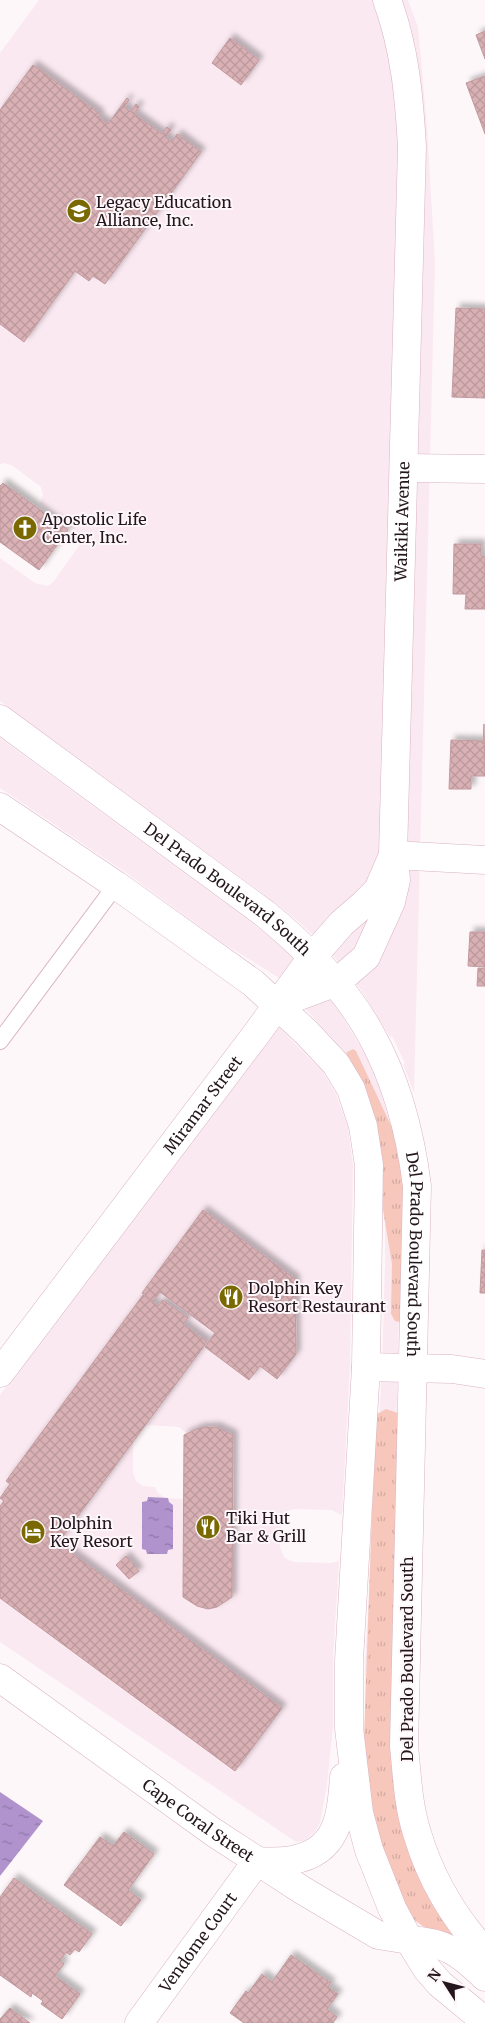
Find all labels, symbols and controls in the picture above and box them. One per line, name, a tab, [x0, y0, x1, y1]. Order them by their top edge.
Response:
place label: Legacy Education Alliance, Inc.	[95, 192, 232, 230]
school or university icon: Legacy Education Alliance, Inc.	[66, 198, 92, 224]
street label: Waikiki Avenue	[390, 461, 414, 583]
place label: Apostolic Life Center, Inc.	[41, 509, 147, 547]
church icon: Apostolic Life Center, Inc.	[12, 515, 38, 541]
street label: Del Prado Boulevard South	[140, 818, 315, 960]
street label: Miramar Street	[159, 1051, 247, 1158]
street label: Del Prado Boulevard South	[402, 1150, 427, 1358]
place label: Dolphin Key Resort Restaurant	[248, 1278, 387, 1316]
restaurant icon: Dolphin Key Resort Restaurant	[218, 1284, 244, 1310]
place label: Tiki Hut Bar & Grill	[226, 1508, 306, 1546]
place label: Dolphin Key Resort	[50, 1513, 133, 1551]
restaurant icon: Tiki Hut Bar & Grill	[195, 1514, 221, 1540]
hotel icon: Dolphin Key Resort	[20, 1519, 46, 1545]
street label: Del Prado Boulevard South	[397, 1556, 417, 1762]
street label: Cape Coral Street	[139, 1774, 258, 1866]
street label: Vendome Court	[154, 1888, 241, 1997]
north arrow	[420, 1958, 470, 2008]
text: N	[424, 1966, 445, 1985]

